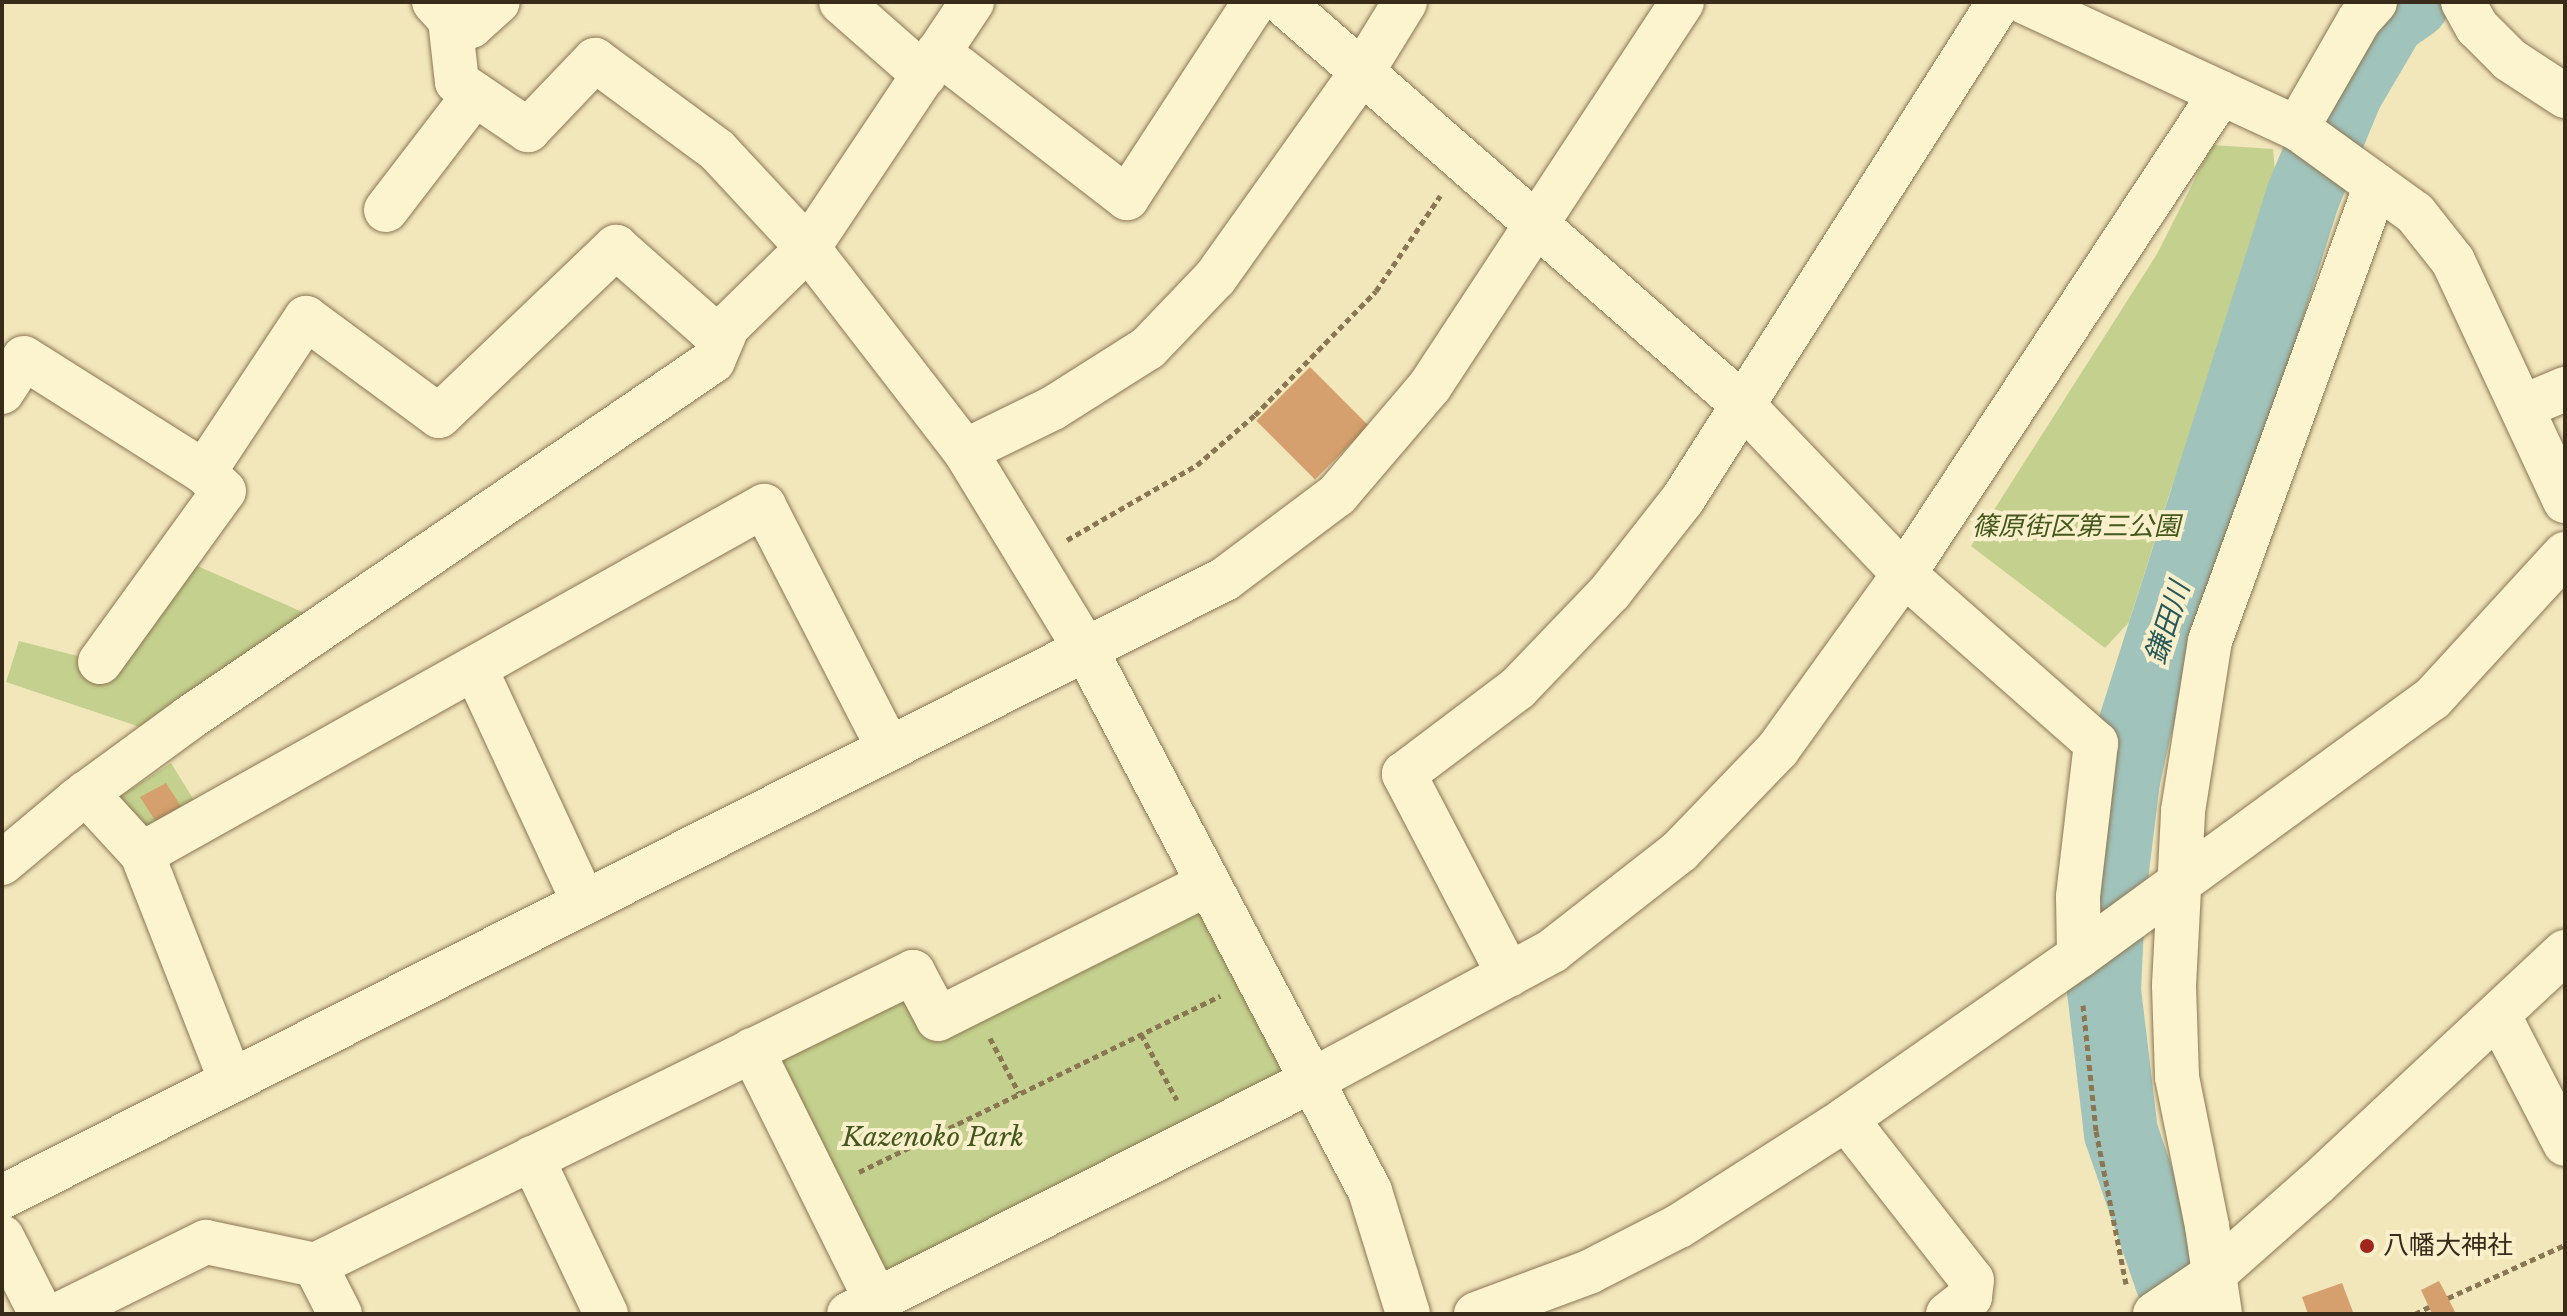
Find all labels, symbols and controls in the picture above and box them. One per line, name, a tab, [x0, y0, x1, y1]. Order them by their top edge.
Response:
park label: 篠原街区第三公園	[1972, 511, 2180, 543]
water label: 鎌田川	[2139, 578, 2197, 668]
park label: Kazenoko Park	[842, 1122, 1024, 1154]
place label: 八幡大神社	[2383, 1230, 2513, 1262]
marker: 八幡大神社	[2358, 1237, 2376, 1255]

